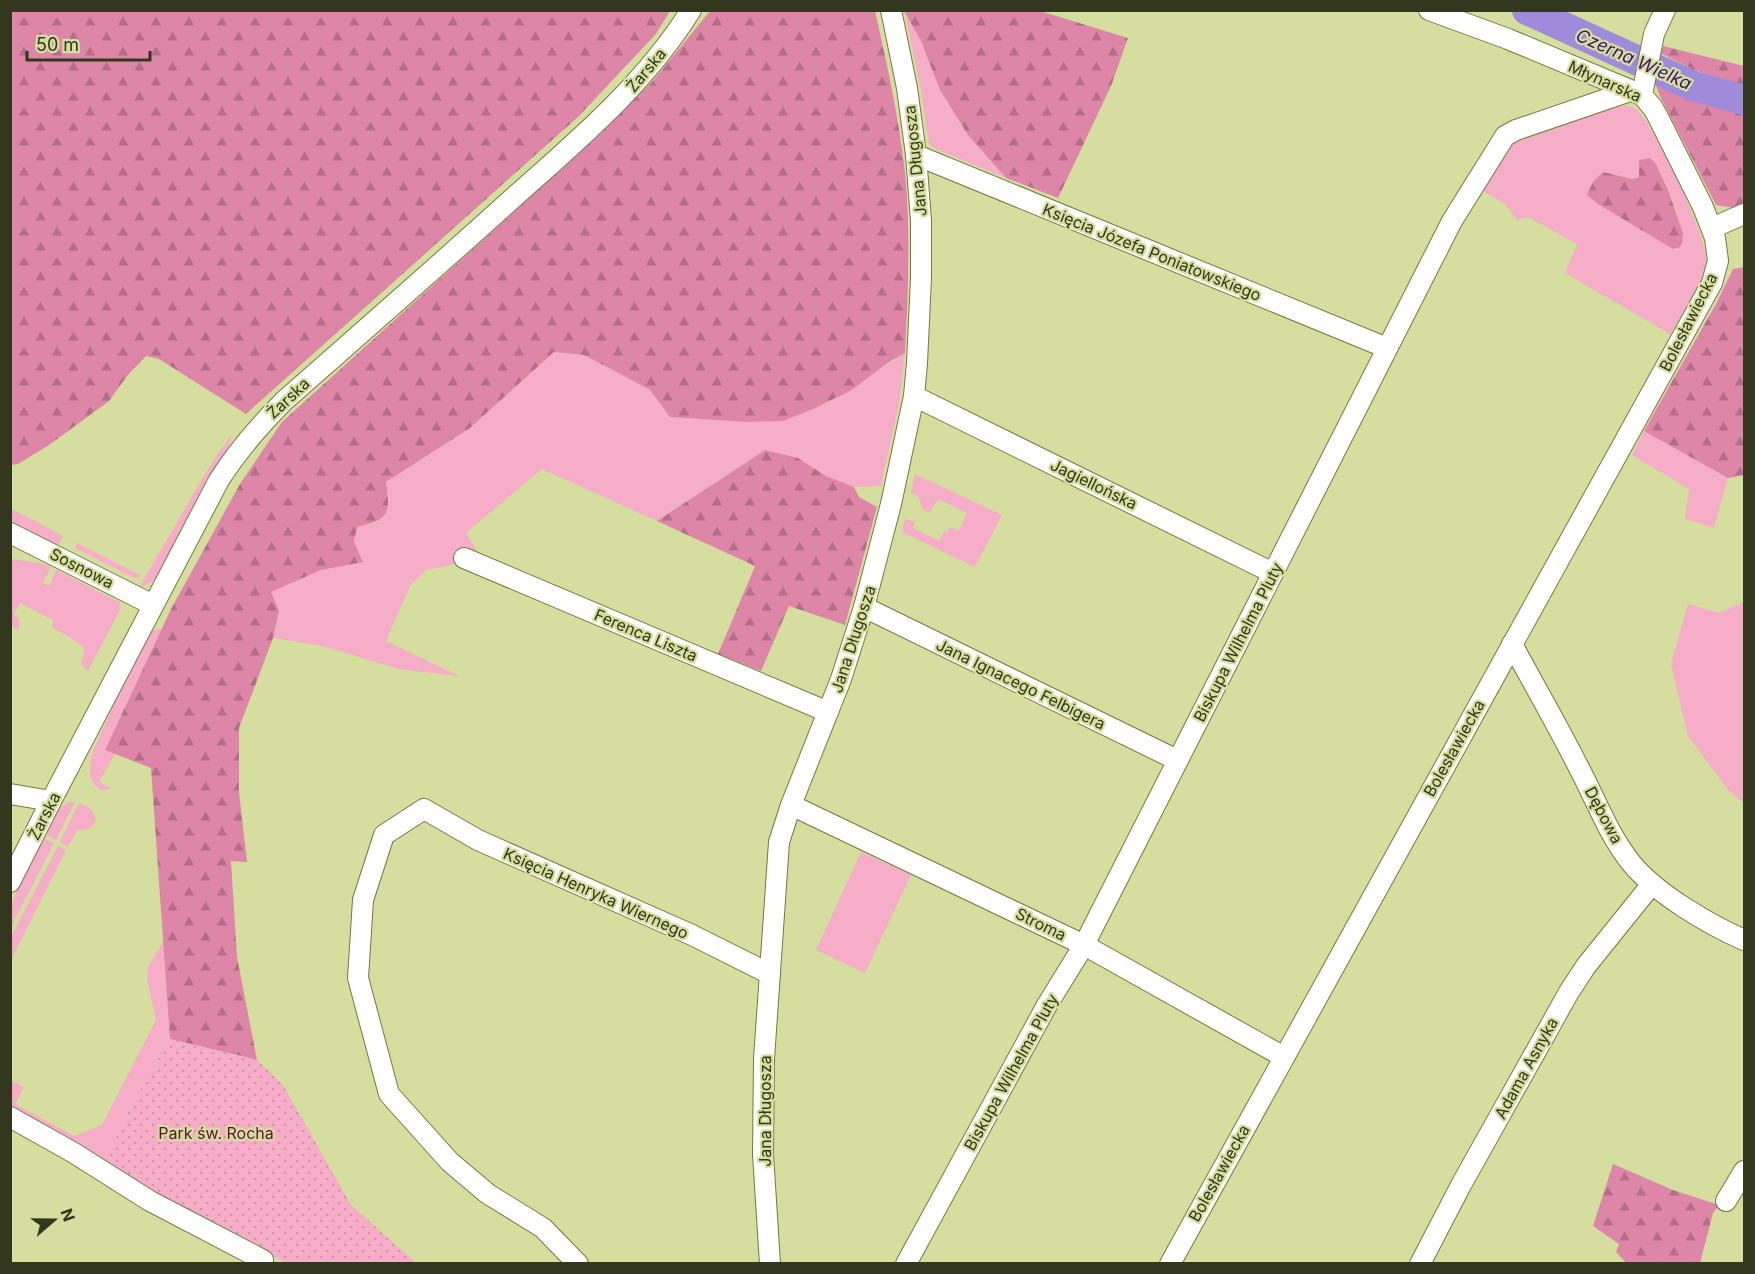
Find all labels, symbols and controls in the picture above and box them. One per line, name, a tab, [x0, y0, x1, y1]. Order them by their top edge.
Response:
scale bar	[27, 24, 150, 62]
water label: Czerna Wielka	[1573, 24, 1695, 94]
text: 50 m	[36, 34, 79, 55]
street label: Żarska	[622, 44, 670, 96]
street label: Młynarska	[1565, 56, 1645, 106]
street label: Jana Długosza	[899, 104, 931, 218]
street label: Księcia Józefa Poniatowskiego	[1040, 199, 1264, 305]
street label: Bolesławiecka	[1655, 269, 1721, 375]
street label: Żarska	[262, 373, 314, 423]
street label: Jagiellońska	[1047, 454, 1141, 514]
street label: Sosnowa	[47, 543, 117, 593]
street label: Biskupa Wilhelma Pluty	[1189, 559, 1287, 725]
street label: Jana Długosza	[826, 583, 880, 695]
street label: Ferenca Liszta	[591, 604, 701, 666]
street label: Jana Ignacego Felbigera	[933, 634, 1109, 734]
street label: Bolesławiecka	[1419, 696, 1489, 800]
street label: Dębowa	[1581, 783, 1627, 847]
street label: Żarska	[23, 789, 65, 843]
street label: Księcia Henryka Wiernego	[500, 843, 692, 943]
street label: Stroma	[1012, 903, 1070, 945]
street label: Biskupa Wilhelma Pluty	[960, 990, 1062, 1154]
street label: Adama Asnyka	[1490, 1014, 1562, 1122]
street label: Jana Długosza	[755, 1055, 775, 1167]
street label: Bolesławiecka	[1184, 1121, 1254, 1225]
park label: Park św. Rocha	[158, 1123, 274, 1143]
north arrow	[24, 1190, 84, 1250]
text: N	[57, 1206, 80, 1224]

